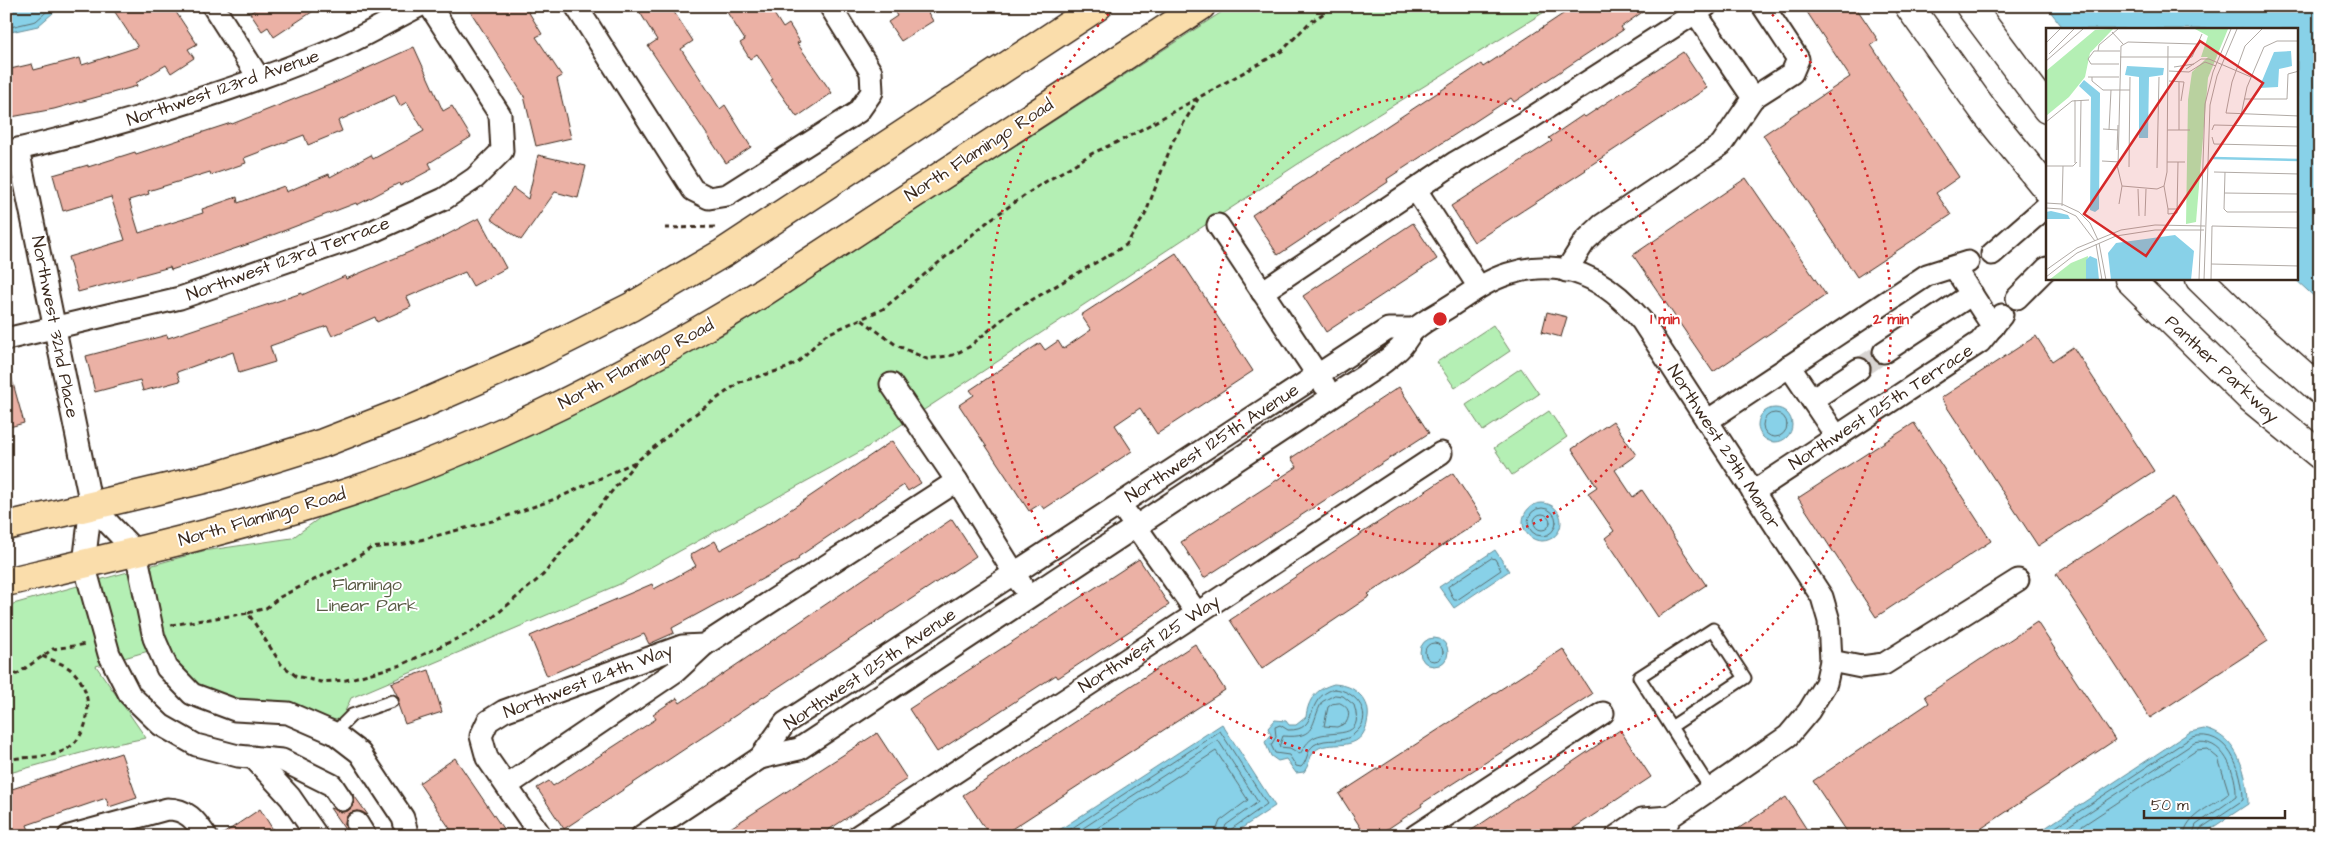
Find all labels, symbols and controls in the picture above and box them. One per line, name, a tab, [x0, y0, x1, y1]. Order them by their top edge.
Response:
inset map	[2046, 28, 2298, 280]
street label: Northwest 123rd Avenue	[123, 43, 323, 133]
street label: North Flamingo Road	[900, 92, 1059, 208]
street label: Northwest 123rd Terrace	[183, 210, 393, 307]
street label: Northwest 32nd Place	[25, 234, 85, 420]
text: 1 min	[1650, 309, 1680, 330]
text: 2 min	[1872, 309, 1910, 330]
street label: Panther Parkway	[2159, 309, 2285, 429]
centre of rings	[1431, 310, 1449, 328]
street label: North Flamingo Road	[554, 312, 719, 417]
street label: Northwest 125th Terrace	[1784, 338, 1978, 476]
street label: Northwest 29th Manor	[1661, 360, 1787, 535]
street label: Northwest 125th Avenue	[1120, 377, 1304, 509]
street label: North Flamingo Road	[175, 481, 349, 554]
park label: Flamingo Linear Park	[316, 572, 418, 618]
street label: Northwest 125 Way	[1073, 589, 1225, 700]
street label: Northwest 125th Avenue	[779, 602, 961, 736]
street label: Northwest 124th Way	[500, 637, 677, 726]
scale bar	[2144, 787, 2285, 819]
text: 50 m	[2151, 795, 2189, 816]

